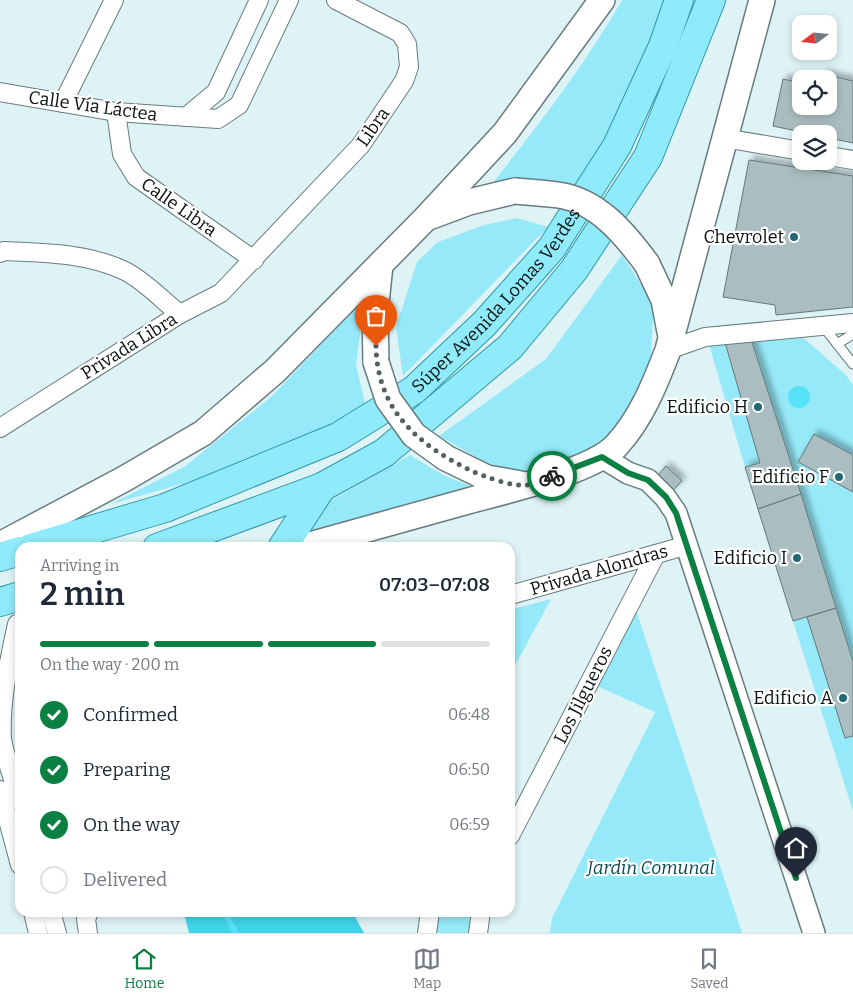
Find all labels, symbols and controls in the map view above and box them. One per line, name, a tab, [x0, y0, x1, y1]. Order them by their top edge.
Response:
north arrow	[792, 15, 838, 60]
map controls	[792, 15, 837, 170]
button: locate	[792, 70, 837, 115]
street label: Calle Vía Láctea	[27, 86, 159, 126]
street label: Libra	[352, 103, 394, 151]
button: layers	[792, 125, 837, 170]
street label: Calle Libra	[137, 173, 221, 241]
street label: Súper Avenida Lomas Verdes	[407, 204, 585, 398]
place label: Chevrolet	[703, 226, 784, 248]
marker: Chevrolet	[788, 231, 800, 243]
pin	[355, 295, 397, 346]
icon: bag	[362, 302, 390, 330]
street label: Privada Libra	[77, 308, 181, 384]
place label: Edificio H	[667, 396, 748, 418]
marker: Edificio H	[752, 401, 764, 413]
courier	[527, 451, 577, 501]
icon: bike	[538, 462, 566, 490]
place label: Edificio F	[752, 466, 829, 488]
marker: Edificio F	[833, 471, 845, 483]
street label: Privada Alondras	[528, 540, 670, 600]
place label: Edificio I	[714, 547, 787, 569]
marker: Edificio I	[791, 552, 803, 564]
text: Arriving in	[40, 556, 119, 575]
text: 07:03–07:08	[379, 573, 490, 596]
text: 2 min	[40, 575, 125, 613]
street label: Los Jilgueros	[549, 643, 617, 747]
text: On the way · 200 m	[40, 655, 179, 674]
place label: Edificio A	[753, 687, 833, 709]
marker: Edificio A	[837, 692, 849, 704]
icon: check	[40, 701, 68, 729]
text: Confirmed	[83, 703, 178, 726]
text: 06:48	[448, 705, 490, 724]
icon: check	[40, 756, 68, 784]
text: Preparing	[83, 758, 171, 781]
text: 06:50	[448, 760, 490, 779]
icon: check	[40, 811, 68, 839]
text: On the way	[83, 813, 180, 836]
text: 06:59	[449, 815, 490, 834]
pin	[775, 827, 817, 878]
icon: home	[782, 834, 810, 862]
park label: Jardín Comunal	[585, 857, 715, 879]
text: Delivered	[83, 868, 167, 891]
tab: Home	[124, 945, 164, 992]
tab: Map	[413, 945, 441, 992]
tab: Saved	[690, 945, 729, 992]

